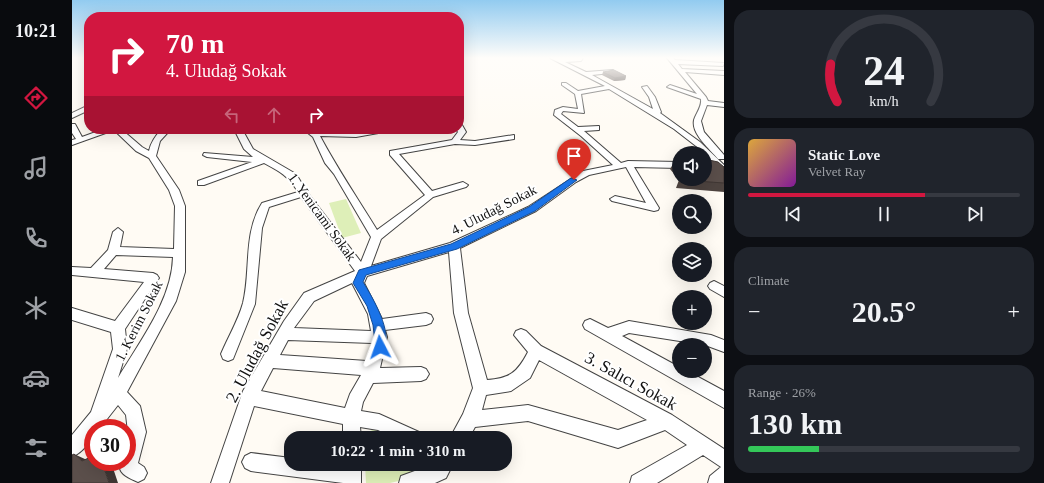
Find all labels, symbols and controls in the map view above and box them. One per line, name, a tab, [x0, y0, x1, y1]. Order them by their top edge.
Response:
text: 10:21	[15, 21, 57, 41]
icon: right	[100, 28, 152, 80]
text: 70 m	[166, 28, 224, 59]
text: 24	[863, 48, 905, 94]
text: 4. Uludağ Sokak	[166, 61, 287, 81]
icon: directions	[22, 84, 50, 112]
text: km/h	[869, 93, 899, 109]
icon: left	[221, 104, 243, 126]
icon: ahead	[263, 104, 285, 126]
icon: right	[305, 104, 327, 126]
pin	[557, 139, 591, 180]
icon: arrive	[563, 145, 585, 167]
map controls	[672, 146, 712, 378]
button: sound	[672, 146, 712, 186]
text: Static Love	[808, 147, 880, 163]
icon: music	[22, 154, 50, 182]
text: Velvet Ray	[808, 164, 865, 179]
street label: 1. Yenicami Sokak	[285, 170, 359, 264]
street label: 4. Uludağ Sokak	[449, 182, 539, 238]
button: search	[672, 194, 712, 234]
icon: previous	[782, 203, 804, 225]
icon: pause	[873, 203, 895, 225]
icon: next	[964, 203, 986, 225]
icon: phone	[22, 224, 50, 252]
button: layers	[672, 242, 712, 282]
text: Climate	[748, 273, 789, 288]
street label: 1. Kerim Sokak	[112, 278, 166, 364]
button: +	[672, 290, 712, 330]
icon: climate	[22, 294, 50, 322]
text: 20.5°	[852, 295, 916, 328]
street label: 2. Uludağ Sokak	[222, 296, 292, 406]
text: −	[748, 299, 760, 324]
text: +	[1008, 299, 1020, 324]
position arrow	[359, 326, 401, 368]
button: −	[672, 338, 712, 378]
street label: 3. Salıcı Sokak	[582, 348, 681, 414]
icon: car	[22, 364, 50, 392]
text: Range · 26%	[748, 385, 816, 400]
text: 130 km	[748, 407, 842, 440]
speed limit sign: 30	[84, 419, 136, 471]
icon: filters	[22, 434, 50, 462]
text: 10:22 · 1 min · 310 m	[331, 443, 466, 459]

